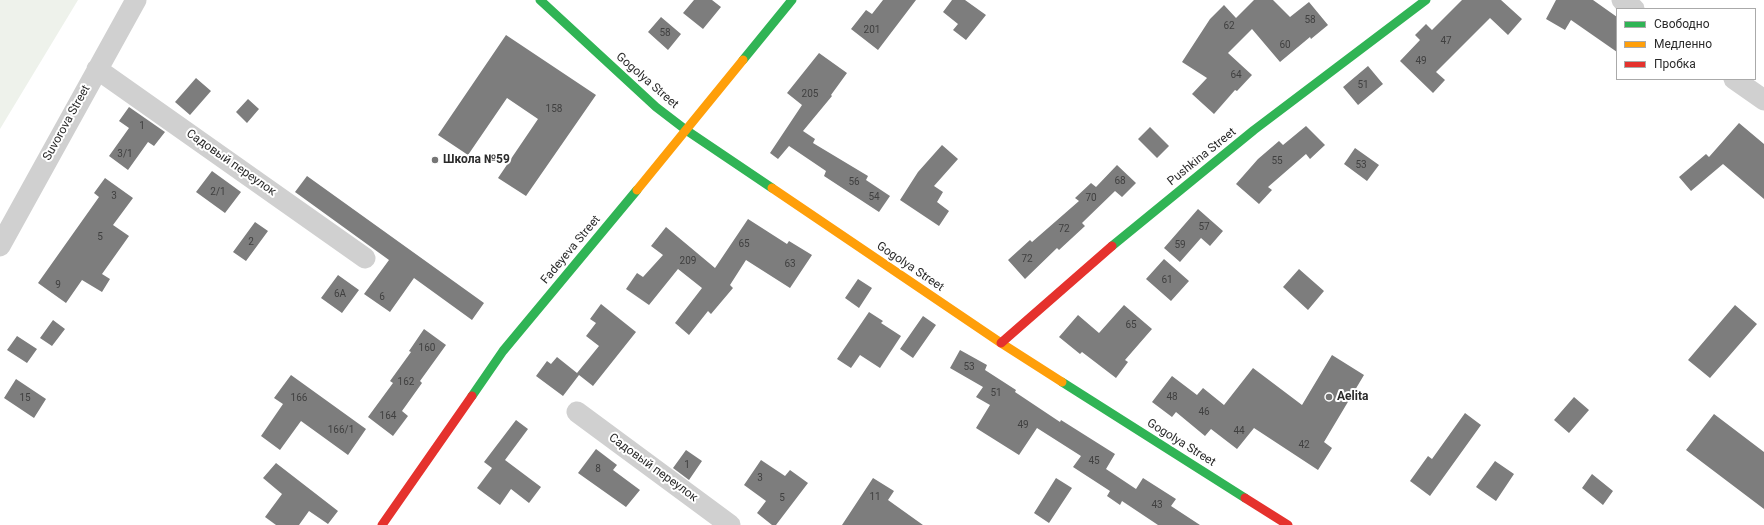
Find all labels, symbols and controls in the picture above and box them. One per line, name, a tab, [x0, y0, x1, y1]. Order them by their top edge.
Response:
legend	[1616, 8, 1756, 80]
house number: 58	[1304, 14, 1316, 26]
text: Свободно	[1654, 17, 1710, 31]
house number: 62	[1223, 20, 1235, 32]
house number: 201	[864, 24, 880, 36]
house number: 58	[659, 27, 671, 39]
house number: 47	[1440, 35, 1452, 47]
text: Медленно	[1654, 37, 1712, 51]
house number: 60	[1279, 39, 1291, 51]
street label: Gogolya Street	[613, 50, 681, 112]
house number: 49	[1415, 55, 1427, 67]
text: Пробка	[1654, 57, 1696, 71]
house number: 64	[1230, 69, 1242, 81]
house number: 51	[1357, 79, 1369, 91]
street label: Suvorova Street	[40, 83, 94, 163]
house number: 205	[802, 88, 818, 100]
house number: 158	[546, 103, 562, 115]
house number: 1	[139, 120, 145, 132]
street label: Pushkina Street	[1165, 125, 1239, 189]
street label: Садовый переулок	[183, 127, 279, 199]
house number: 3/1	[117, 148, 133, 160]
place label: Школа №59	[443, 153, 510, 167]
marker: Школа №59	[430, 155, 440, 165]
house number: 55	[1271, 155, 1283, 167]
house number: 53	[1355, 159, 1367, 171]
house number: 68	[1114, 175, 1126, 187]
house number: 56	[848, 176, 860, 188]
house number: 2/1	[210, 186, 226, 198]
house number: 3	[111, 190, 117, 202]
house number: 54	[868, 191, 880, 203]
house number: 70	[1085, 192, 1097, 204]
street label: Fadeyeva Street	[538, 213, 604, 287]
house number: 57	[1198, 221, 1210, 233]
house number: 72	[1058, 223, 1070, 235]
house number: 5	[97, 231, 103, 243]
house number: 2	[248, 236, 254, 248]
house number: 65	[738, 238, 750, 250]
street label: Gogolya Street	[874, 239, 946, 295]
house number: 59	[1174, 239, 1186, 251]
house number: 72	[1021, 253, 1033, 265]
house number: 209	[680, 255, 696, 267]
house number: 63	[784, 258, 796, 270]
house number: 61	[1161, 274, 1173, 286]
house number: 9	[55, 279, 61, 291]
house number: 6А	[334, 288, 346, 300]
house number: 6	[379, 291, 385, 303]
house number: 65	[1125, 319, 1137, 331]
house number: 160	[419, 342, 435, 354]
house number: 53	[963, 361, 975, 373]
house number: 162	[398, 376, 414, 388]
house number: 51	[990, 387, 1002, 399]
place label: Aelita	[1337, 390, 1368, 404]
house number: 48	[1166, 391, 1178, 403]
house number: 15	[19, 392, 31, 404]
house number: 166	[291, 392, 307, 404]
marker: Aelita	[1324, 392, 1334, 402]
house number: 46	[1198, 406, 1210, 418]
house number: 164	[380, 410, 396, 422]
street label: Gogolya Street	[1144, 416, 1218, 470]
house number: 49	[1017, 419, 1029, 431]
house number: 166/1	[328, 424, 354, 436]
house number: 44	[1233, 425, 1245, 437]
street label: Садовый переулок	[606, 431, 700, 505]
house number: 42	[1298, 439, 1310, 451]
house number: 45	[1088, 455, 1100, 467]
house number: 1	[684, 459, 690, 471]
house number: 8	[595, 463, 601, 475]
house number: 3	[757, 472, 763, 484]
house number: 11	[869, 491, 881, 503]
house number: 5	[779, 492, 785, 504]
house number: 43	[1151, 499, 1163, 511]

